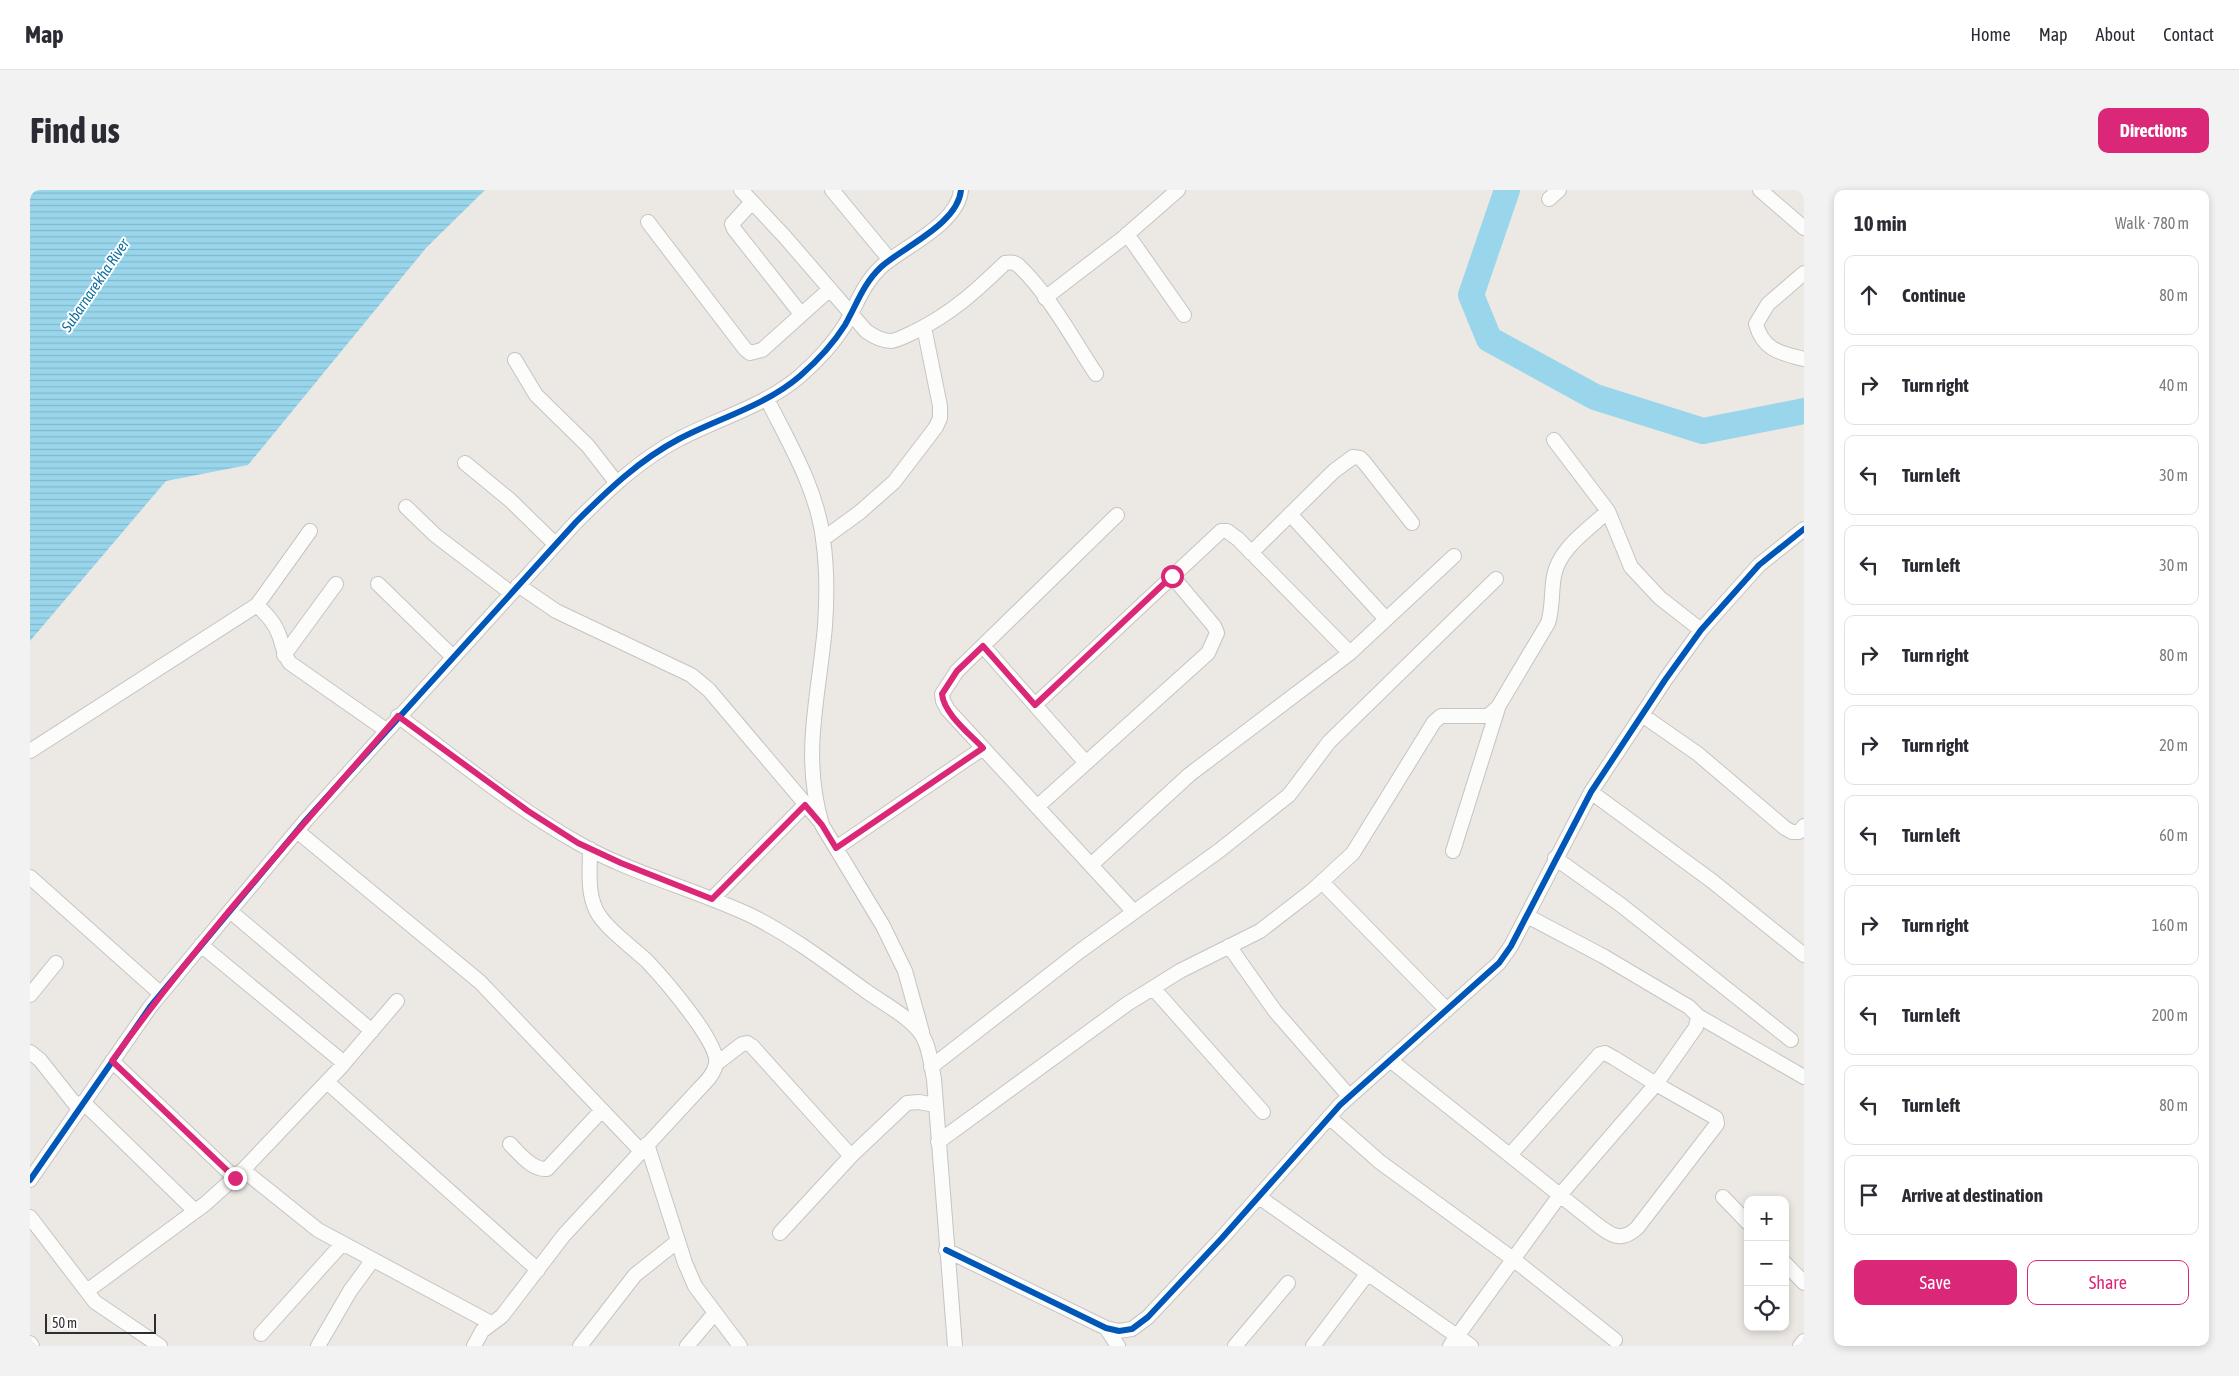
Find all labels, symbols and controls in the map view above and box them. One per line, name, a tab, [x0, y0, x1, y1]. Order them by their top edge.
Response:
text: Map	[25, 21, 64, 48]
text: Home	[1971, 24, 2011, 45]
text: Map	[2039, 24, 2068, 45]
text: About	[2096, 24, 2135, 45]
text: Contact	[2163, 24, 2214, 45]
button: Directions	[2098, 108, 2209, 153]
text: Find us	[30, 110, 120, 150]
text: 10 min	[1854, 211, 1907, 235]
text: Walk · 780 m	[2115, 214, 2189, 232]
water label: Subarnarekha River	[57, 235, 133, 335]
icon: ahead	[1855, 281, 1883, 309]
text: Continue	[1902, 284, 1966, 306]
text: 80 m	[2159, 286, 2188, 304]
icon: right	[1855, 371, 1883, 399]
text: Turn right	[1902, 374, 1969, 396]
text: 40 m	[2159, 376, 2188, 394]
icon: left	[1855, 461, 1883, 489]
text: Turn left	[1902, 464, 1960, 486]
text: 30 m	[2159, 466, 2188, 484]
icon: left	[1855, 551, 1883, 579]
text: Turn left	[1902, 554, 1960, 576]
text: 30 m	[2159, 556, 2188, 574]
route start	[1161, 565, 1184, 588]
icon: right	[1855, 641, 1883, 669]
text: Turn right	[1902, 644, 1969, 666]
text: 80 m	[2159, 646, 2188, 664]
icon: right	[1855, 731, 1883, 759]
text: Turn right	[1902, 734, 1969, 756]
text: 20 m	[2159, 736, 2188, 754]
icon: left	[1855, 821, 1883, 849]
text: Turn left	[1902, 824, 1960, 846]
text: 60 m	[2159, 826, 2188, 844]
icon: right	[1855, 911, 1883, 939]
text: Turn right	[1902, 914, 1969, 936]
text: 160 m	[2152, 916, 2188, 934]
icon: left	[1855, 1001, 1883, 1029]
text: Turn left	[1902, 1004, 1960, 1026]
text: 200 m	[2152, 1006, 2188, 1024]
icon: left	[1855, 1091, 1883, 1119]
text: Turn left	[1902, 1094, 1960, 1116]
text: 80 m	[2159, 1096, 2188, 1114]
route end	[224, 1167, 247, 1190]
icon: arrive	[1855, 1181, 1883, 1209]
text: Arrive at destination	[1902, 1184, 2043, 1206]
map controls	[1744, 1196, 1789, 1331]
button: +	[1744, 1196, 1789, 1241]
button: −	[1744, 1241, 1789, 1286]
button: Save	[1854, 1260, 2017, 1305]
button: Share	[2027, 1260, 2189, 1305]
button: locate	[1744, 1286, 1789, 1331]
scale bar	[45, 1311, 156, 1334]
text: 50 m	[52, 1315, 77, 1331]

